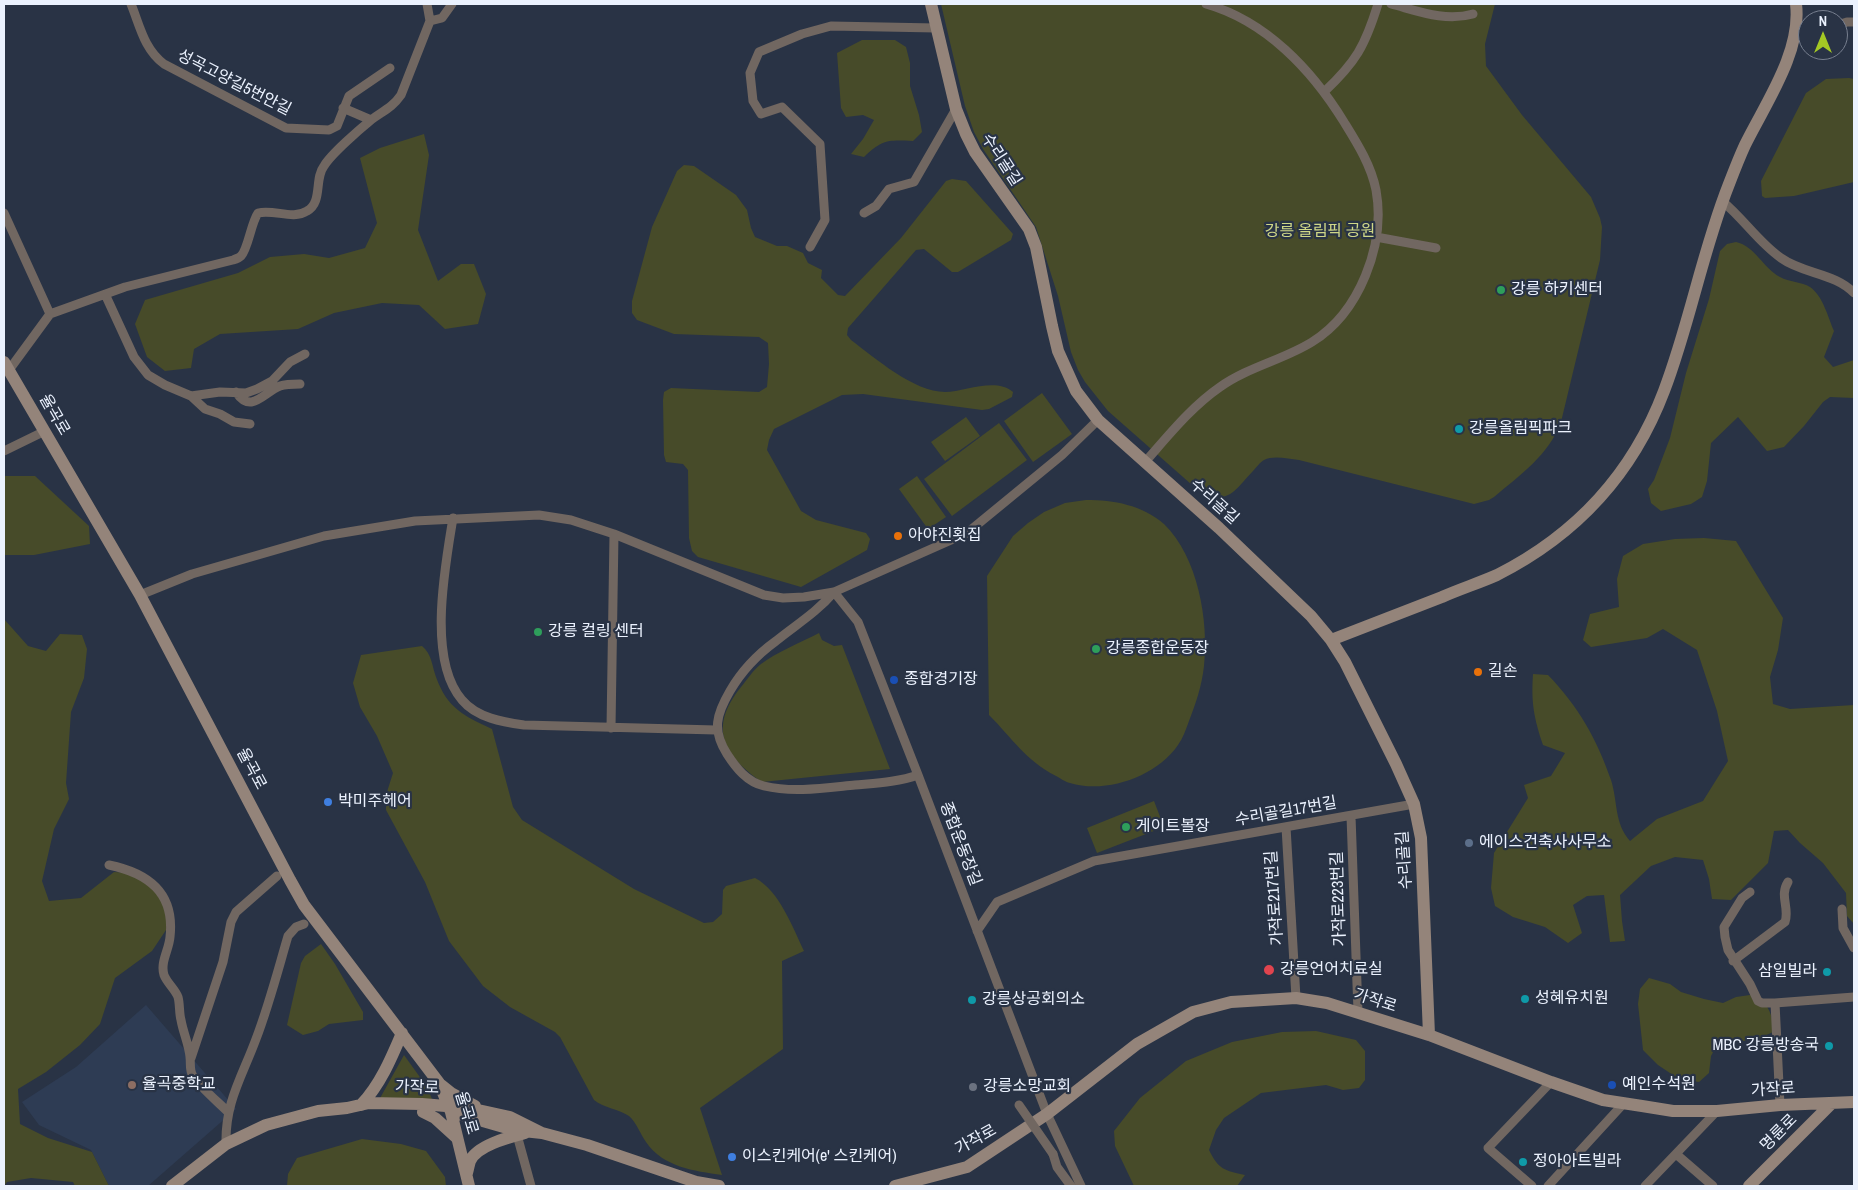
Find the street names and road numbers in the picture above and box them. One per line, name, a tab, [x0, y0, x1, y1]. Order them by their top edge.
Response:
street label: 성곡고양길5번안길	[174, 46, 294, 120]
street label: 수리골길	[977, 130, 1025, 190]
street label: 율곡로	[35, 391, 73, 439]
street label: 수리골길	[1186, 475, 1242, 529]
street label: 율곡로	[232, 745, 270, 793]
street label: 수리골길17번길	[1234, 794, 1338, 830]
street label: 종합운동장길	[935, 799, 985, 889]
street label: 수리골길	[1393, 830, 1417, 890]
street label: 가작로217번길	[1262, 850, 1288, 946]
street label: 가작로223번길	[1328, 851, 1350, 947]
street label: 가작로	[1351, 985, 1399, 1017]
street label: 가작로	[395, 1078, 439, 1098]
street label: 가작로	[1750, 1079, 1796, 1101]
street label: 율곡로	[450, 1089, 482, 1137]
street label: 명륜로	[1757, 1111, 1801, 1155]
street label: 가작로	[952, 1121, 1000, 1159]

